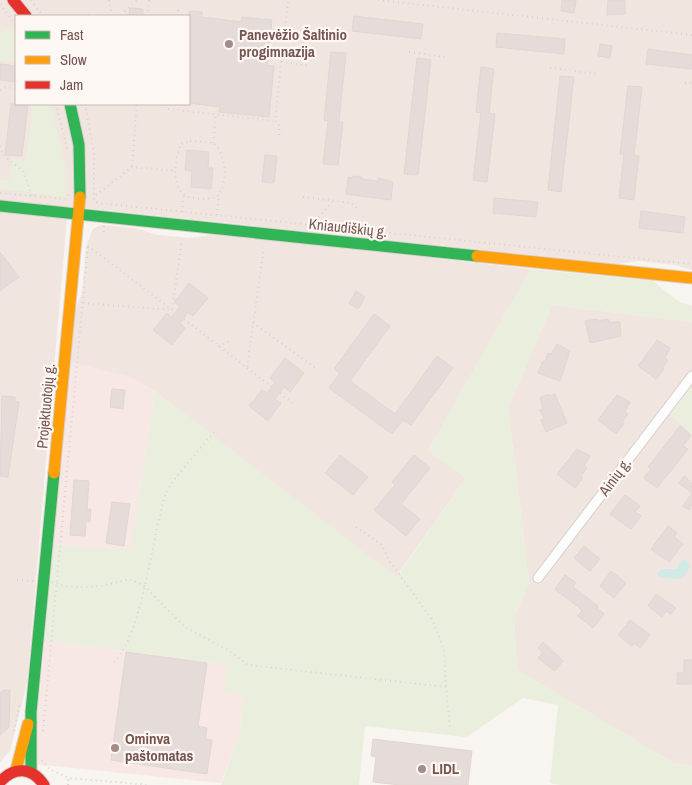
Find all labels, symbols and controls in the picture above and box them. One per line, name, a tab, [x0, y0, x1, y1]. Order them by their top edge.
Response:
legend	[15, 15, 190, 105]
text: Fast	[60, 24, 84, 45]
place label: Panevėžio Šaltinio progimnazija	[239, 24, 347, 62]
marker: Panevėžio Šaltinio progimnazija	[223, 38, 235, 50]
text: Slow	[60, 49, 87, 70]
text: Jam	[60, 74, 83, 95]
street label: Kniaudiškių g.	[308, 213, 388, 242]
street label: Projektuotojų g.	[31, 362, 60, 449]
street label: Ainių g.	[593, 453, 636, 501]
place label: Ominva paštomatas	[125, 728, 194, 766]
marker: Ominva paštomatas	[109, 742, 121, 754]
place label: LIDL	[432, 758, 460, 779]
marker: LIDL	[416, 763, 428, 775]

